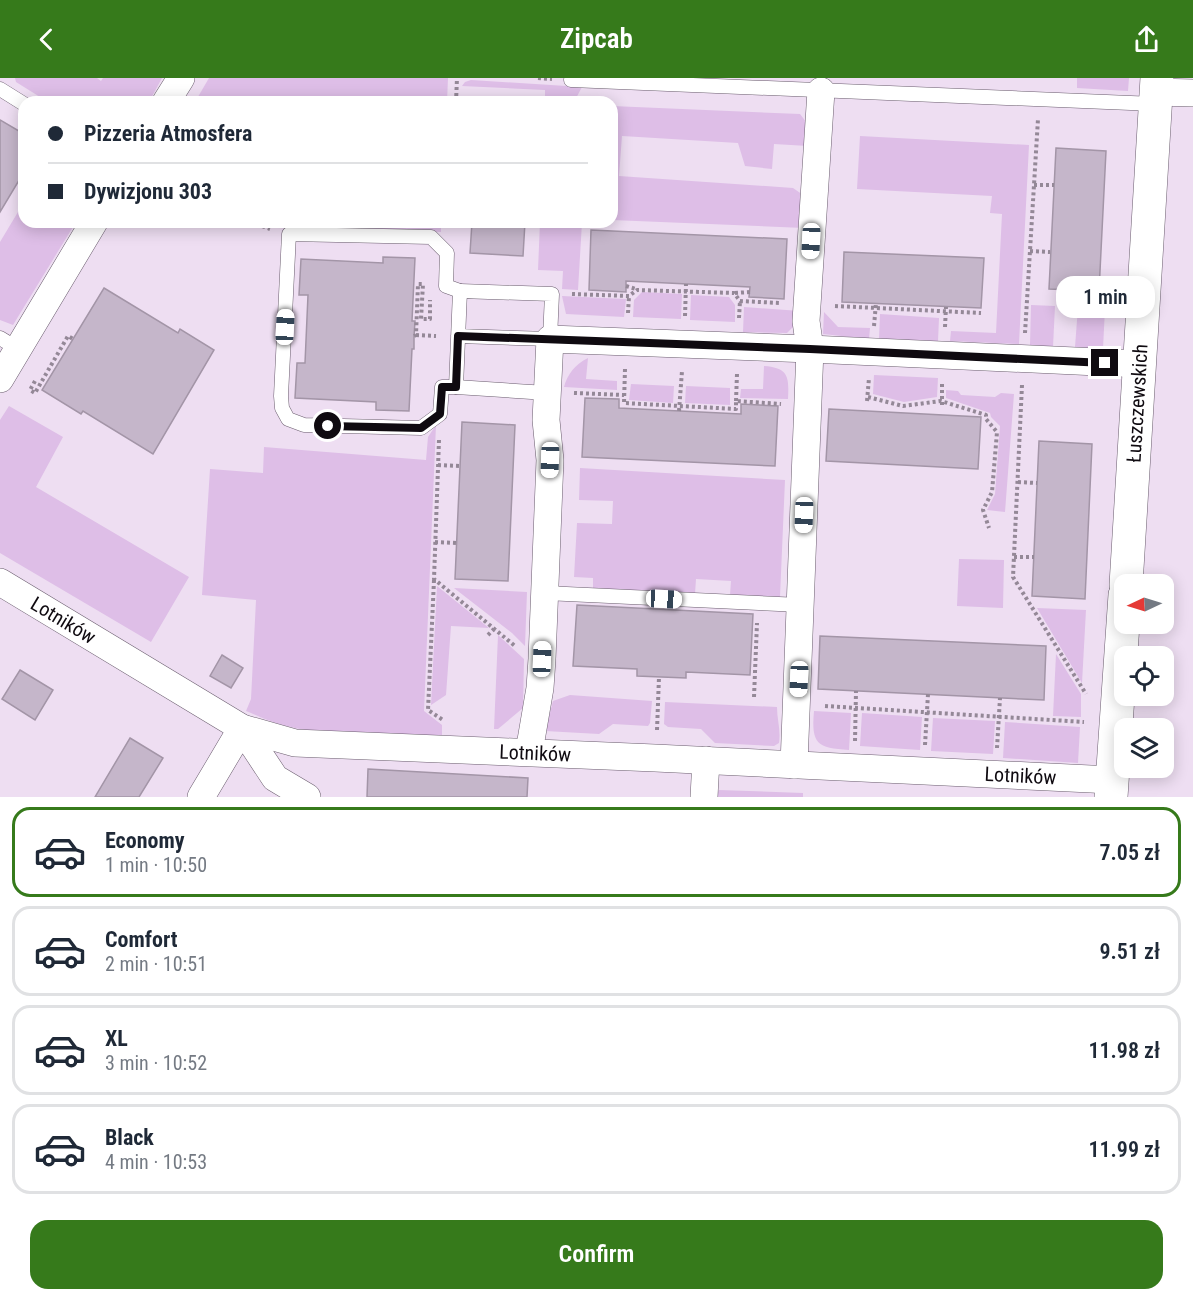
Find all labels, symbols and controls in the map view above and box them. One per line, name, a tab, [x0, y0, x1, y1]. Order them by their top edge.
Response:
icon: back	[30, 23, 63, 56]
text: Zipcab	[560, 23, 633, 55]
icon: share	[1130, 23, 1163, 56]
text: Pizzeria Atmosfera	[84, 121, 252, 146]
text: Dywizjonu 303	[84, 179, 212, 204]
car	[801, 223, 821, 259]
callout: 1 min	[1056, 276, 1154, 318]
text: 1 min	[1083, 285, 1128, 309]
car	[275, 309, 295, 345]
street label: Łuszczewskich	[1122, 343, 1153, 463]
route end	[1091, 349, 1118, 376]
route start	[314, 412, 341, 439]
car	[540, 442, 560, 478]
car	[794, 497, 814, 533]
north arrow	[1114, 574, 1174, 634]
map controls	[1114, 574, 1174, 778]
car	[646, 589, 682, 609]
street label: Lotników	[26, 591, 100, 649]
car	[532, 641, 552, 677]
button: locate	[1114, 646, 1174, 706]
car	[789, 661, 809, 697]
button: layers	[1114, 718, 1174, 778]
street label: Lotników	[499, 740, 571, 766]
street label: Lotników	[984, 762, 1057, 789]
icon: car	[33, 825, 87, 879]
text: Economy	[105, 828, 185, 853]
text: 7.05 zł	[1099, 840, 1160, 865]
text: 1 min · 10:50	[105, 853, 207, 877]
icon: car	[33, 924, 87, 978]
text: Comfort	[105, 927, 178, 952]
text: 9.51 zł	[1099, 939, 1160, 964]
text: 2 min · 10:51	[105, 952, 207, 976]
icon: car	[33, 1023, 87, 1077]
text: XL	[105, 1026, 128, 1051]
text: 11.98 zł	[1088, 1038, 1160, 1063]
text: 3 min · 10:52	[105, 1051, 207, 1075]
icon: car	[33, 1122, 87, 1176]
text: Black	[105, 1125, 154, 1150]
text: 11.99 zł	[1088, 1137, 1160, 1162]
text: 4 min · 10:53	[105, 1150, 207, 1174]
button: Confirm	[30, 1220, 1163, 1289]

